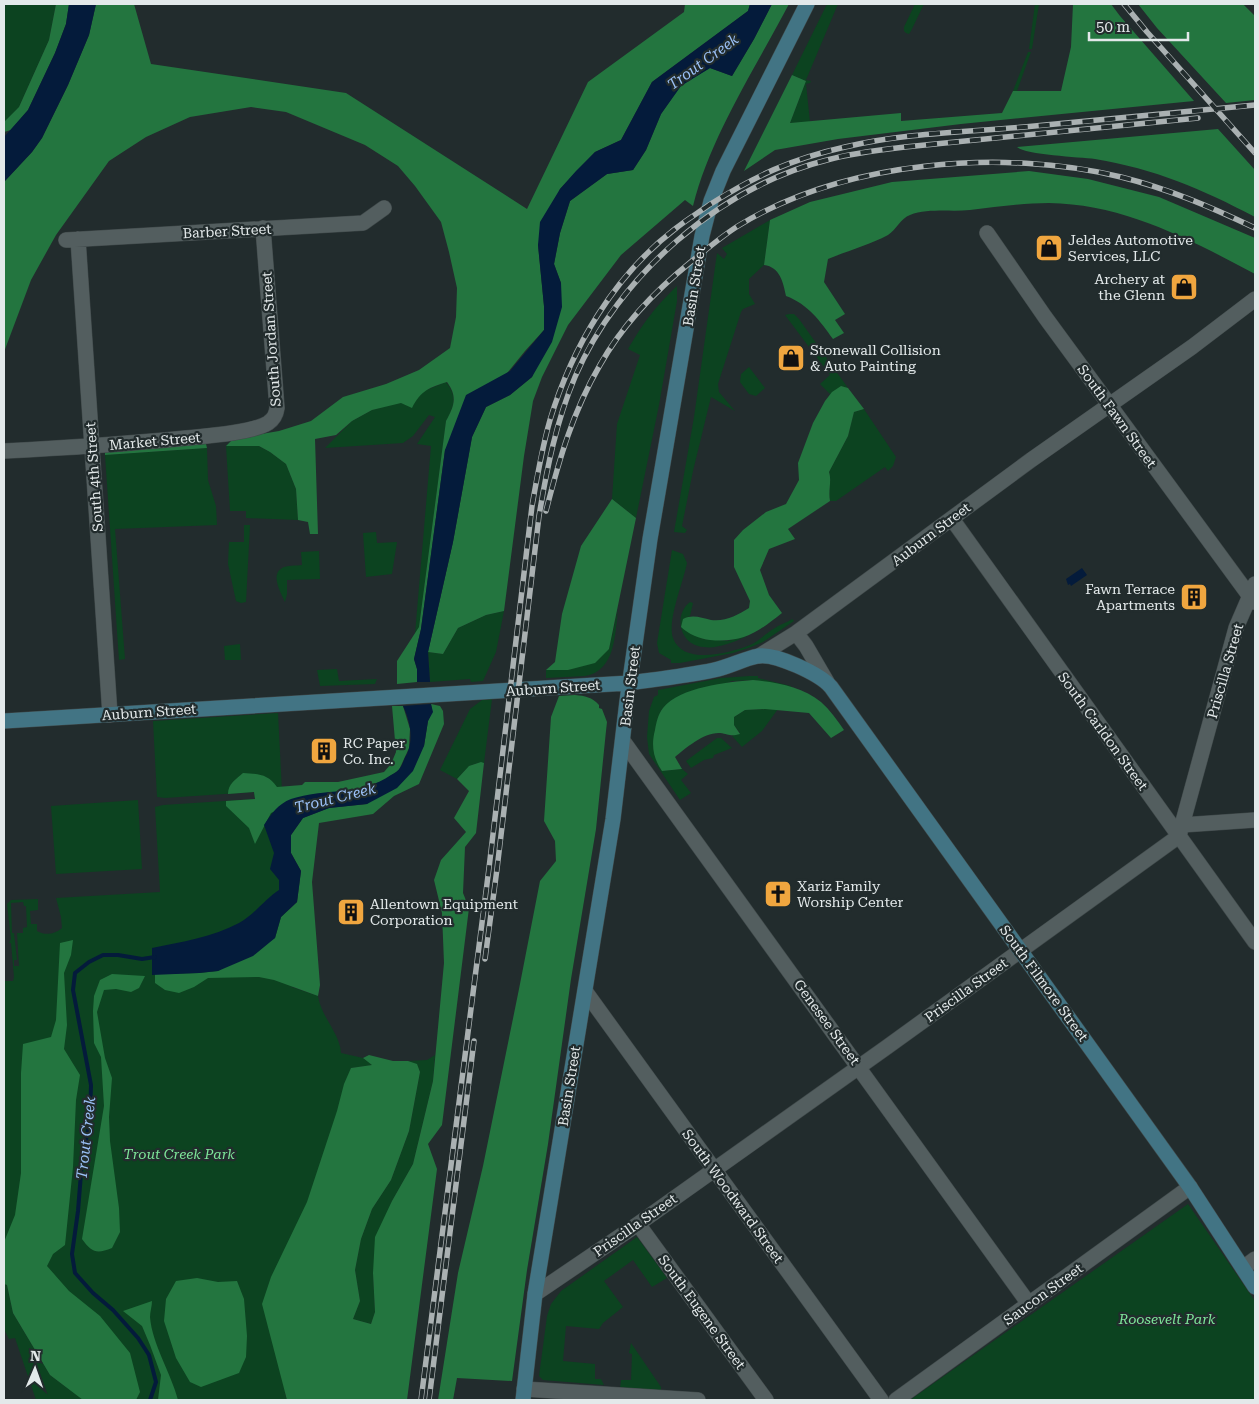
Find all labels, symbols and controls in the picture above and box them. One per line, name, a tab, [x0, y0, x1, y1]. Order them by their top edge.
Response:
scale bar	[1089, 10, 1188, 42]
text: 50 m	[1096, 18, 1131, 36]
water label: Trout Creek	[664, 30, 743, 94]
street label: Barber Street	[182, 221, 272, 241]
place label: Jeldes Automotive Services, LLC	[1068, 232, 1193, 264]
shop icon: Jeldes Automotive Services, LLC	[1034, 233, 1064, 263]
street label: Basin Street	[680, 245, 708, 327]
street label: South Jordan Street	[258, 271, 284, 407]
place label: Archery at the Glenn	[1095, 271, 1165, 303]
shop icon: Archery at the Glenn	[1169, 272, 1199, 302]
place label: Stonewall Collision & Auto Painting	[810, 342, 941, 374]
shop icon: Stonewall Collision & Auto Painting	[776, 343, 806, 373]
street label: South Fawn Street	[1074, 361, 1160, 471]
street label: South 4th Street	[82, 422, 106, 532]
street label: Market Street	[109, 429, 201, 453]
street label: Auburn Street	[888, 499, 974, 569]
place label: Fawn Terrace Apartments	[1085, 581, 1175, 613]
building icon: Fawn Terrace Apartments	[1179, 582, 1209, 612]
street label: Priscilla Street	[1204, 622, 1246, 720]
street label: Basin Street	[617, 645, 643, 727]
street label: South Carldon Street	[1055, 669, 1151, 793]
street label: Auburn Street	[505, 677, 601, 699]
street label: Auburn Street	[101, 701, 197, 723]
place label: RC Paper Co. Inc.	[343, 735, 405, 767]
building icon: RC Paper Co. Inc.	[309, 736, 339, 766]
water label: Trout Creek	[292, 779, 378, 817]
place label: Xariz Family Worship Center	[797, 878, 903, 910]
church icon: Xariz Family Worship Center	[763, 879, 793, 909]
place label: Allentown Equipment Corporation	[370, 896, 518, 928]
building icon: Allentown Equipment Corporation	[336, 897, 366, 927]
street label: South Filmore Street	[996, 922, 1092, 1044]
street label: Priscilla Street	[922, 955, 1010, 1025]
street label: Genesee Street	[791, 976, 863, 1068]
street label: Basin Street	[555, 1045, 583, 1127]
water label: Trout Creek	[73, 1095, 99, 1180]
street label: South Woodward Street	[679, 1126, 787, 1266]
park label: Trout Creek Park	[123, 1146, 235, 1162]
street label: Priscilla Street	[590, 1190, 680, 1260]
street label: South Eugene Street	[655, 1252, 749, 1372]
street label: Saucon Street	[1000, 1260, 1086, 1328]
park label: Roosevelt Park	[1118, 1311, 1216, 1327]
north arrow	[10, 1344, 60, 1394]
text: N	[30, 1348, 41, 1364]

